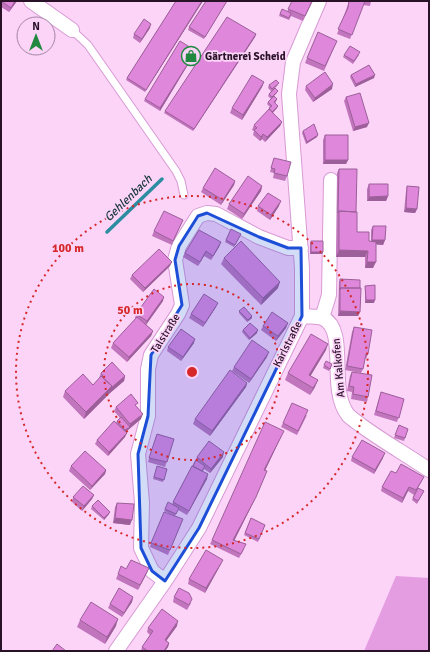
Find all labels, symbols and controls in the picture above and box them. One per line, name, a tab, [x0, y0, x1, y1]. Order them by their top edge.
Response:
north arrow	[16, 16, 56, 56]
text: N	[32, 20, 40, 33]
shop icon: Gärtnerei Scheid	[180, 45, 202, 67]
place label: Gärtnerei Scheid	[205, 50, 286, 63]
water label: Gehlenbach	[101, 172, 156, 225]
text: 100 m	[52, 241, 84, 256]
text: 50 m	[117, 303, 143, 318]
street label: Talstraße	[148, 311, 183, 355]
street label: Karlstraße	[270, 319, 305, 369]
street label: Am Kalkofen	[329, 338, 348, 398]
centre of rings	[185, 365, 199, 379]

